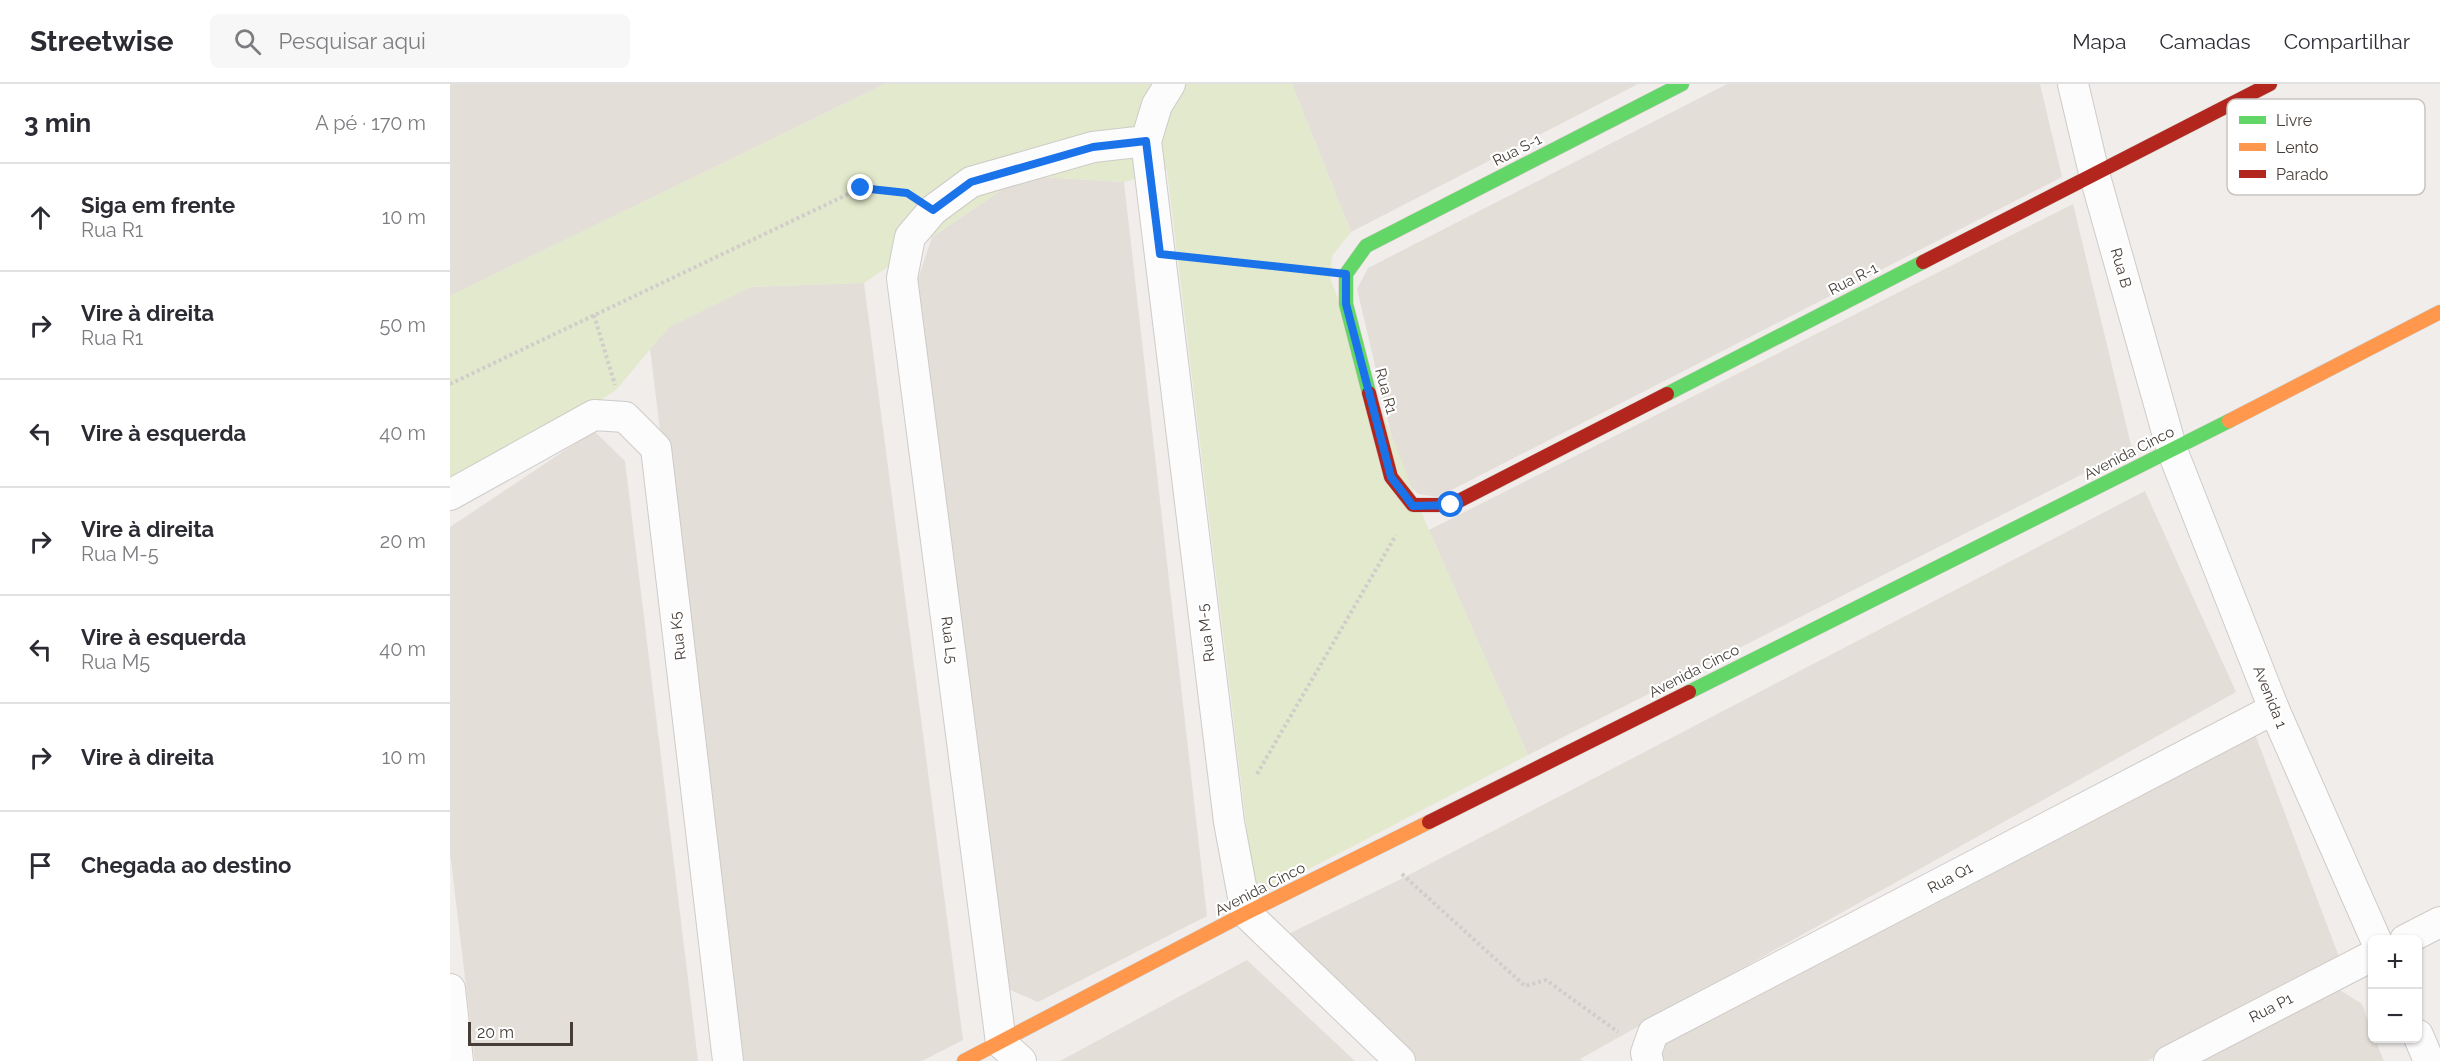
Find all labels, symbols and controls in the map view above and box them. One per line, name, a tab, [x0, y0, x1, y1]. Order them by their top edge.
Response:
search box	[210, 14, 630, 68]
text: Streetwise	[30, 25, 174, 58]
icon: search	[231, 25, 264, 58]
text: Pesquisar aqui	[279, 28, 426, 54]
text: Mapa	[2072, 29, 2126, 54]
text: Camadas	[2159, 29, 2251, 54]
text: Compartilhar	[2284, 29, 2410, 54]
legend	[2227, 99, 2425, 195]
text: 3 min	[24, 108, 91, 138]
text: A pé · 170 m	[315, 111, 426, 135]
text: Livre	[2276, 111, 2312, 130]
street label: Rua S-1	[1490, 130, 1545, 170]
text: Lento	[2276, 138, 2319, 157]
text: Parado	[2276, 165, 2328, 184]
route end	[847, 174, 873, 200]
text: Siga em frente	[81, 192, 235, 218]
icon: ahead	[24, 201, 57, 234]
text: 10 m	[382, 205, 426, 229]
text: Rua R1	[81, 218, 143, 242]
street label: Rua B	[2107, 246, 2135, 290]
street label: Rua R-1	[1825, 259, 1881, 299]
text: Vire à direita	[81, 300, 214, 326]
icon: right	[24, 309, 57, 342]
text: 50 m	[379, 313, 426, 337]
text: Rua R1	[81, 326, 143, 350]
street label: Rua R1	[1371, 366, 1401, 416]
icon: left	[24, 417, 57, 450]
text: Vire à esquerda	[81, 420, 246, 446]
text: 40 m	[379, 421, 426, 445]
street label: Avenida Cinco	[2081, 422, 2177, 483]
route start	[1437, 491, 1463, 517]
text: Vire à direita	[81, 516, 214, 542]
icon: right	[24, 525, 57, 558]
text: 20 m	[380, 529, 426, 553]
text: Rua M-5	[81, 542, 159, 566]
street label: Rua M-5	[1194, 603, 1218, 663]
street label: Rua K5	[666, 611, 690, 661]
street label: Rua L5	[937, 615, 961, 665]
text: Vire à esquerda	[81, 624, 246, 650]
icon: left	[24, 633, 57, 666]
text: 40 m	[379, 637, 426, 661]
street label: Avenida Cinco	[1646, 640, 1742, 701]
text: Rua M5	[81, 650, 150, 674]
street label: Avenida 1	[2249, 663, 2291, 731]
icon: right	[24, 741, 57, 774]
text: Vire à direita	[81, 744, 214, 770]
text: 10 m	[382, 745, 426, 769]
icon: arrive	[24, 849, 57, 882]
text: Chegada ao destino	[81, 852, 291, 878]
street label: Avenida Cinco	[1212, 858, 1308, 919]
street label: Rua Q1	[1924, 858, 1976, 897]
map controls	[2368, 935, 2422, 1043]
button: +	[2368, 935, 2422, 989]
street label: Rua P1	[2246, 989, 2296, 1027]
button: −	[2368, 989, 2422, 1043]
scale bar	[468, 1019, 573, 1046]
text: 20 m	[477, 1023, 514, 1042]

